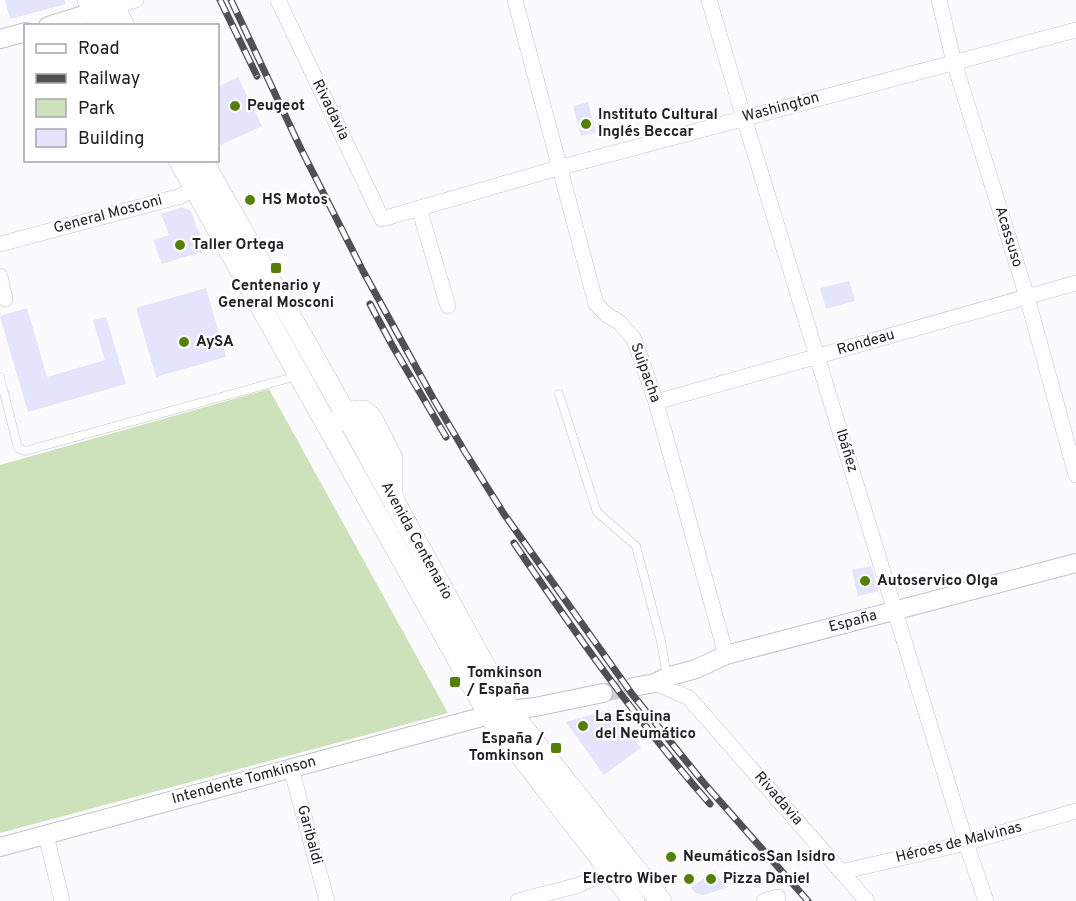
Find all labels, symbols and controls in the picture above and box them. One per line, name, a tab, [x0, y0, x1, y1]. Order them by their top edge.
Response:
legend	[24, 24, 219, 162]
text: Road	[78, 38, 120, 61]
text: Railway	[78, 68, 140, 91]
street label: Rivadavia	[307, 77, 353, 143]
street label: Washington	[740, 89, 822, 127]
place label: Peugeot	[247, 97, 305, 116]
text: Park	[78, 98, 115, 121]
marker: Peugeot	[228, 99, 242, 113]
place label: Instituto Cultural Inglés Beccar	[598, 106, 718, 142]
marker: Instituto Cultural Inglés Beccar	[579, 117, 593, 131]
text: Building	[78, 128, 144, 151]
street label: General Mosconi	[52, 191, 164, 239]
place label: HS Motos	[262, 191, 328, 210]
marker: HS Motos	[243, 193, 257, 207]
street label: Acassuso	[990, 204, 1026, 270]
place label: Taller Ortega	[192, 236, 284, 255]
marker: Taller Ortega	[173, 238, 187, 252]
marker: Centenario y General Mosconi	[269, 261, 283, 275]
place label: Centenario y General Mosconi	[218, 277, 334, 313]
street label: Rondeau	[835, 326, 897, 360]
place label: AySA	[196, 333, 234, 352]
marker: AySA	[177, 335, 191, 349]
street label: Suipacha	[625, 341, 665, 405]
street label: Ibáñez	[830, 427, 862, 475]
street label: Avenida Centenario	[376, 479, 456, 603]
place label: Autoservico Olga	[877, 572, 998, 591]
marker: Autoservico Olga	[858, 574, 872, 588]
street label: España	[827, 607, 879, 637]
place label: Tomkinson / España	[466, 664, 542, 700]
marker: Tomkinson / España	[448, 675, 462, 689]
place label: La Esquina del Neumático	[595, 708, 696, 744]
marker: La Esquina del Neumático	[576, 719, 590, 733]
place label: España / Tomkinson	[469, 730, 544, 766]
marker: España / Tomkinson	[549, 741, 563, 755]
street label: Intendente Tomkinson	[170, 753, 318, 809]
street label: Rivadavia	[750, 768, 806, 830]
street label: Garibaldi	[292, 803, 326, 867]
street label: Héroes de Malvinas	[894, 818, 1024, 868]
place label: NeumáticosSan Isidro	[683, 848, 836, 867]
marker: NeumáticosSan Isidro	[664, 850, 678, 864]
place label: Electro Wiber	[583, 870, 678, 889]
place label: Pizza Daniel	[723, 870, 810, 889]
marker: Electro Wiber	[682, 872, 696, 886]
marker: Pizza Daniel	[704, 872, 718, 886]

